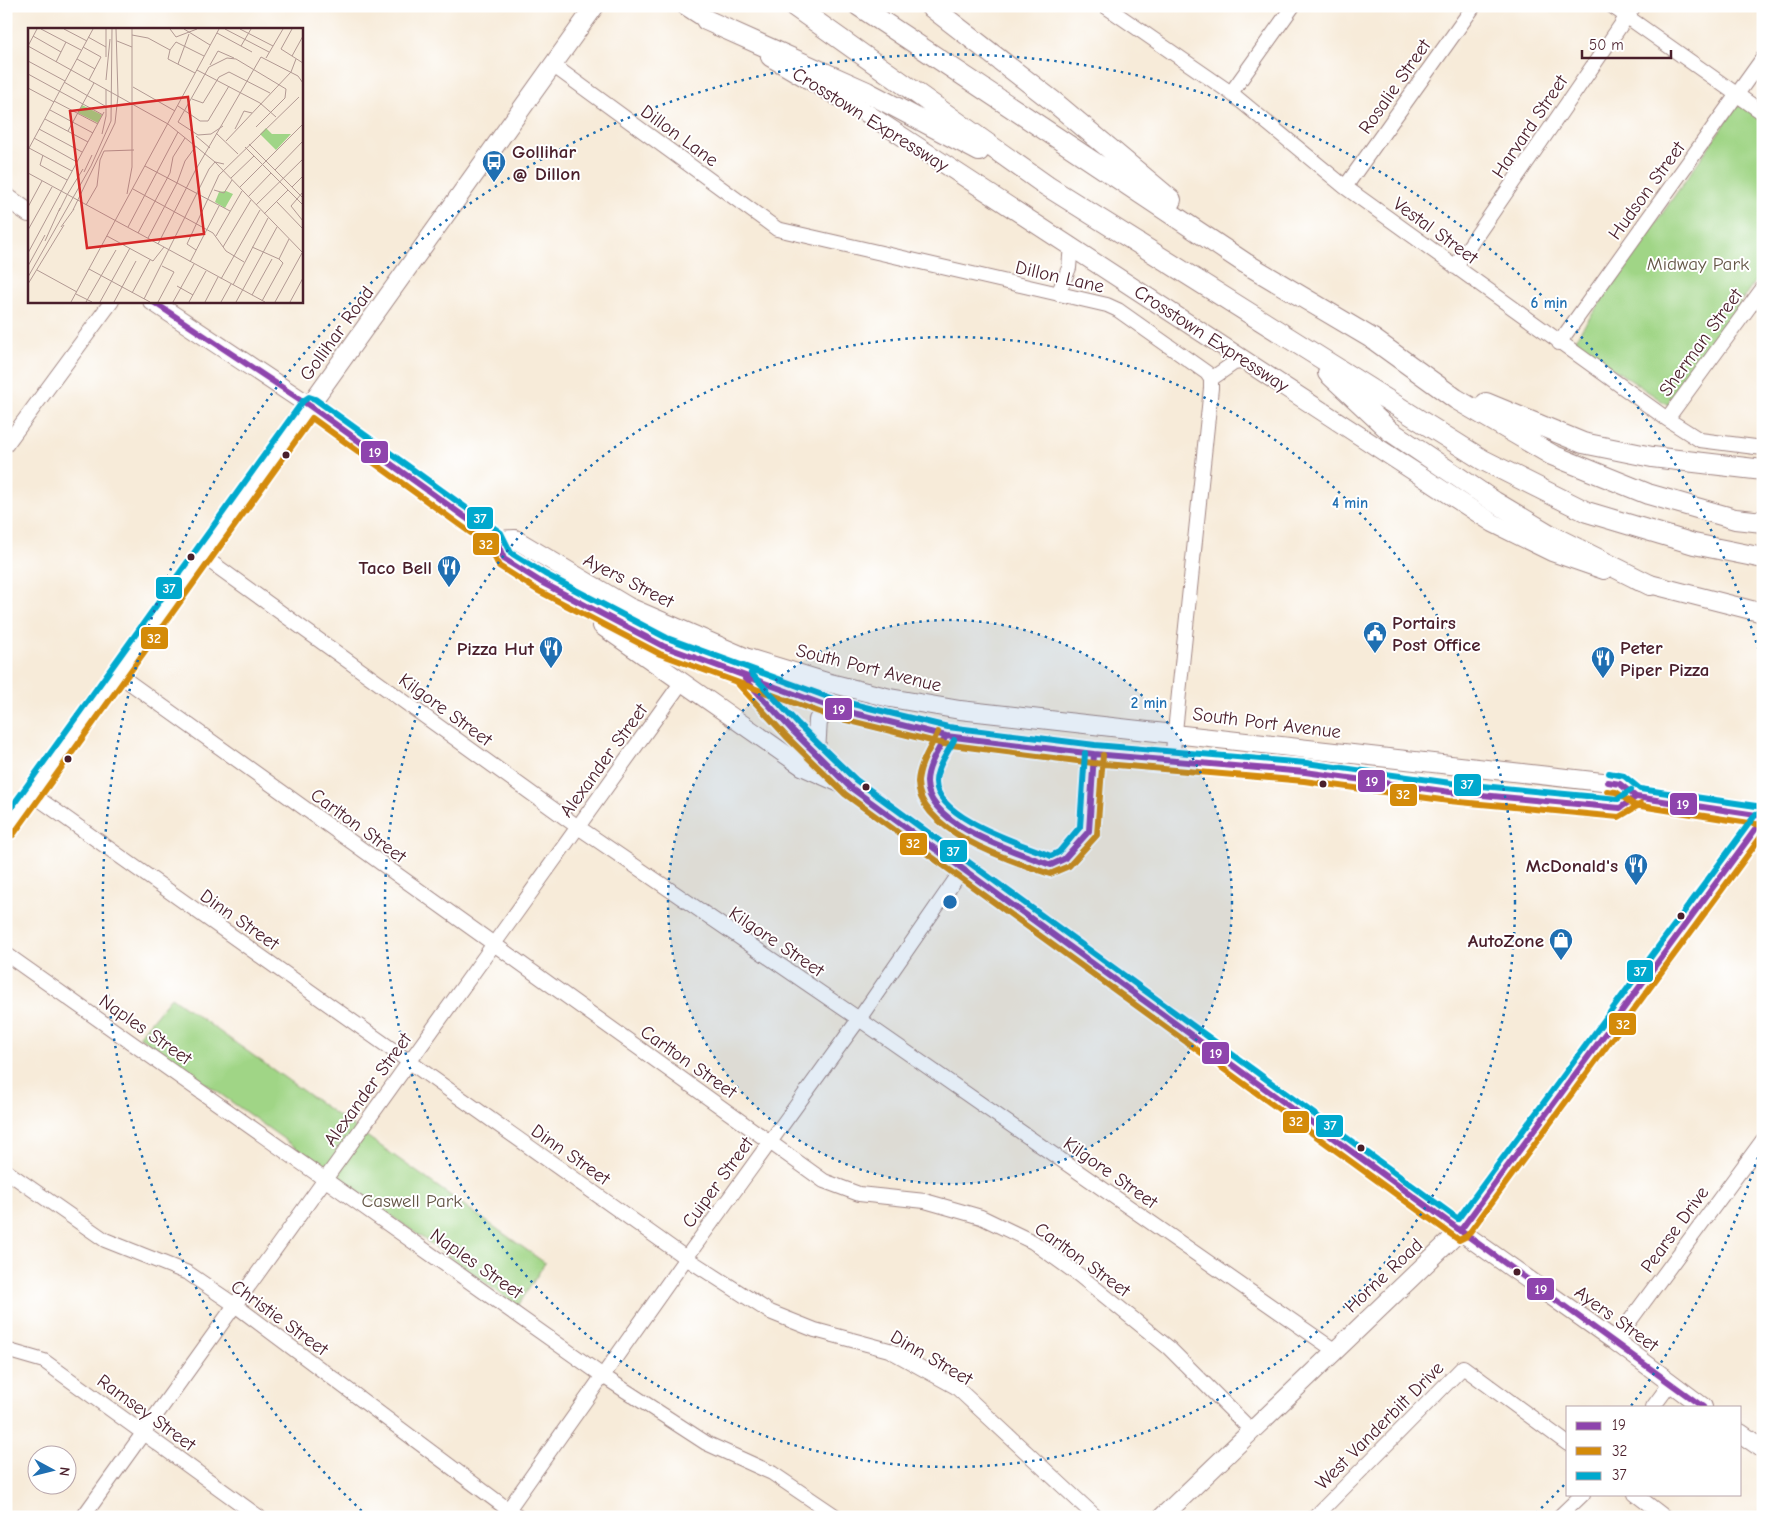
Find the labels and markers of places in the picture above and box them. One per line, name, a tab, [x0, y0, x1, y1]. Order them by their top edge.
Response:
place label: Gollihar @ Dillon	[512, 141, 580, 185]
bus stop icon: Gollihar @ Dillon	[481, 149, 507, 183]
unlabelled marker	[281, 450, 291, 460]
unlabelled marker	[186, 552, 196, 562]
restaurant icon: Taco Bell	[436, 554, 462, 588]
place label: Taco Bell	[358, 557, 432, 579]
place label: Portairs Post Office	[1392, 612, 1481, 656]
public building icon: Portairs Post Office	[1362, 620, 1388, 654]
restaurant icon: Pizza Hut	[538, 635, 564, 669]
place label: Peter Piper Pizza	[1620, 637, 1710, 681]
place label: Pizza Hut	[457, 638, 535, 660]
restaurant icon: Peter Piper Pizza	[1590, 645, 1616, 679]
unlabelled marker	[63, 754, 73, 764]
unlabelled marker	[1318, 779, 1328, 789]
unlabelled marker	[861, 782, 871, 792]
restaurant icon: McDonald's	[1623, 852, 1649, 886]
place label: McDonald's	[1526, 855, 1618, 877]
centre of rings	[941, 893, 959, 911]
unlabelled marker	[1676, 911, 1686, 921]
shop icon: AutoZone	[1548, 927, 1574, 961]
place label: AutoZone	[1468, 930, 1544, 952]
unlabelled marker	[1356, 1143, 1366, 1153]
unlabelled marker	[1512, 1267, 1522, 1277]

